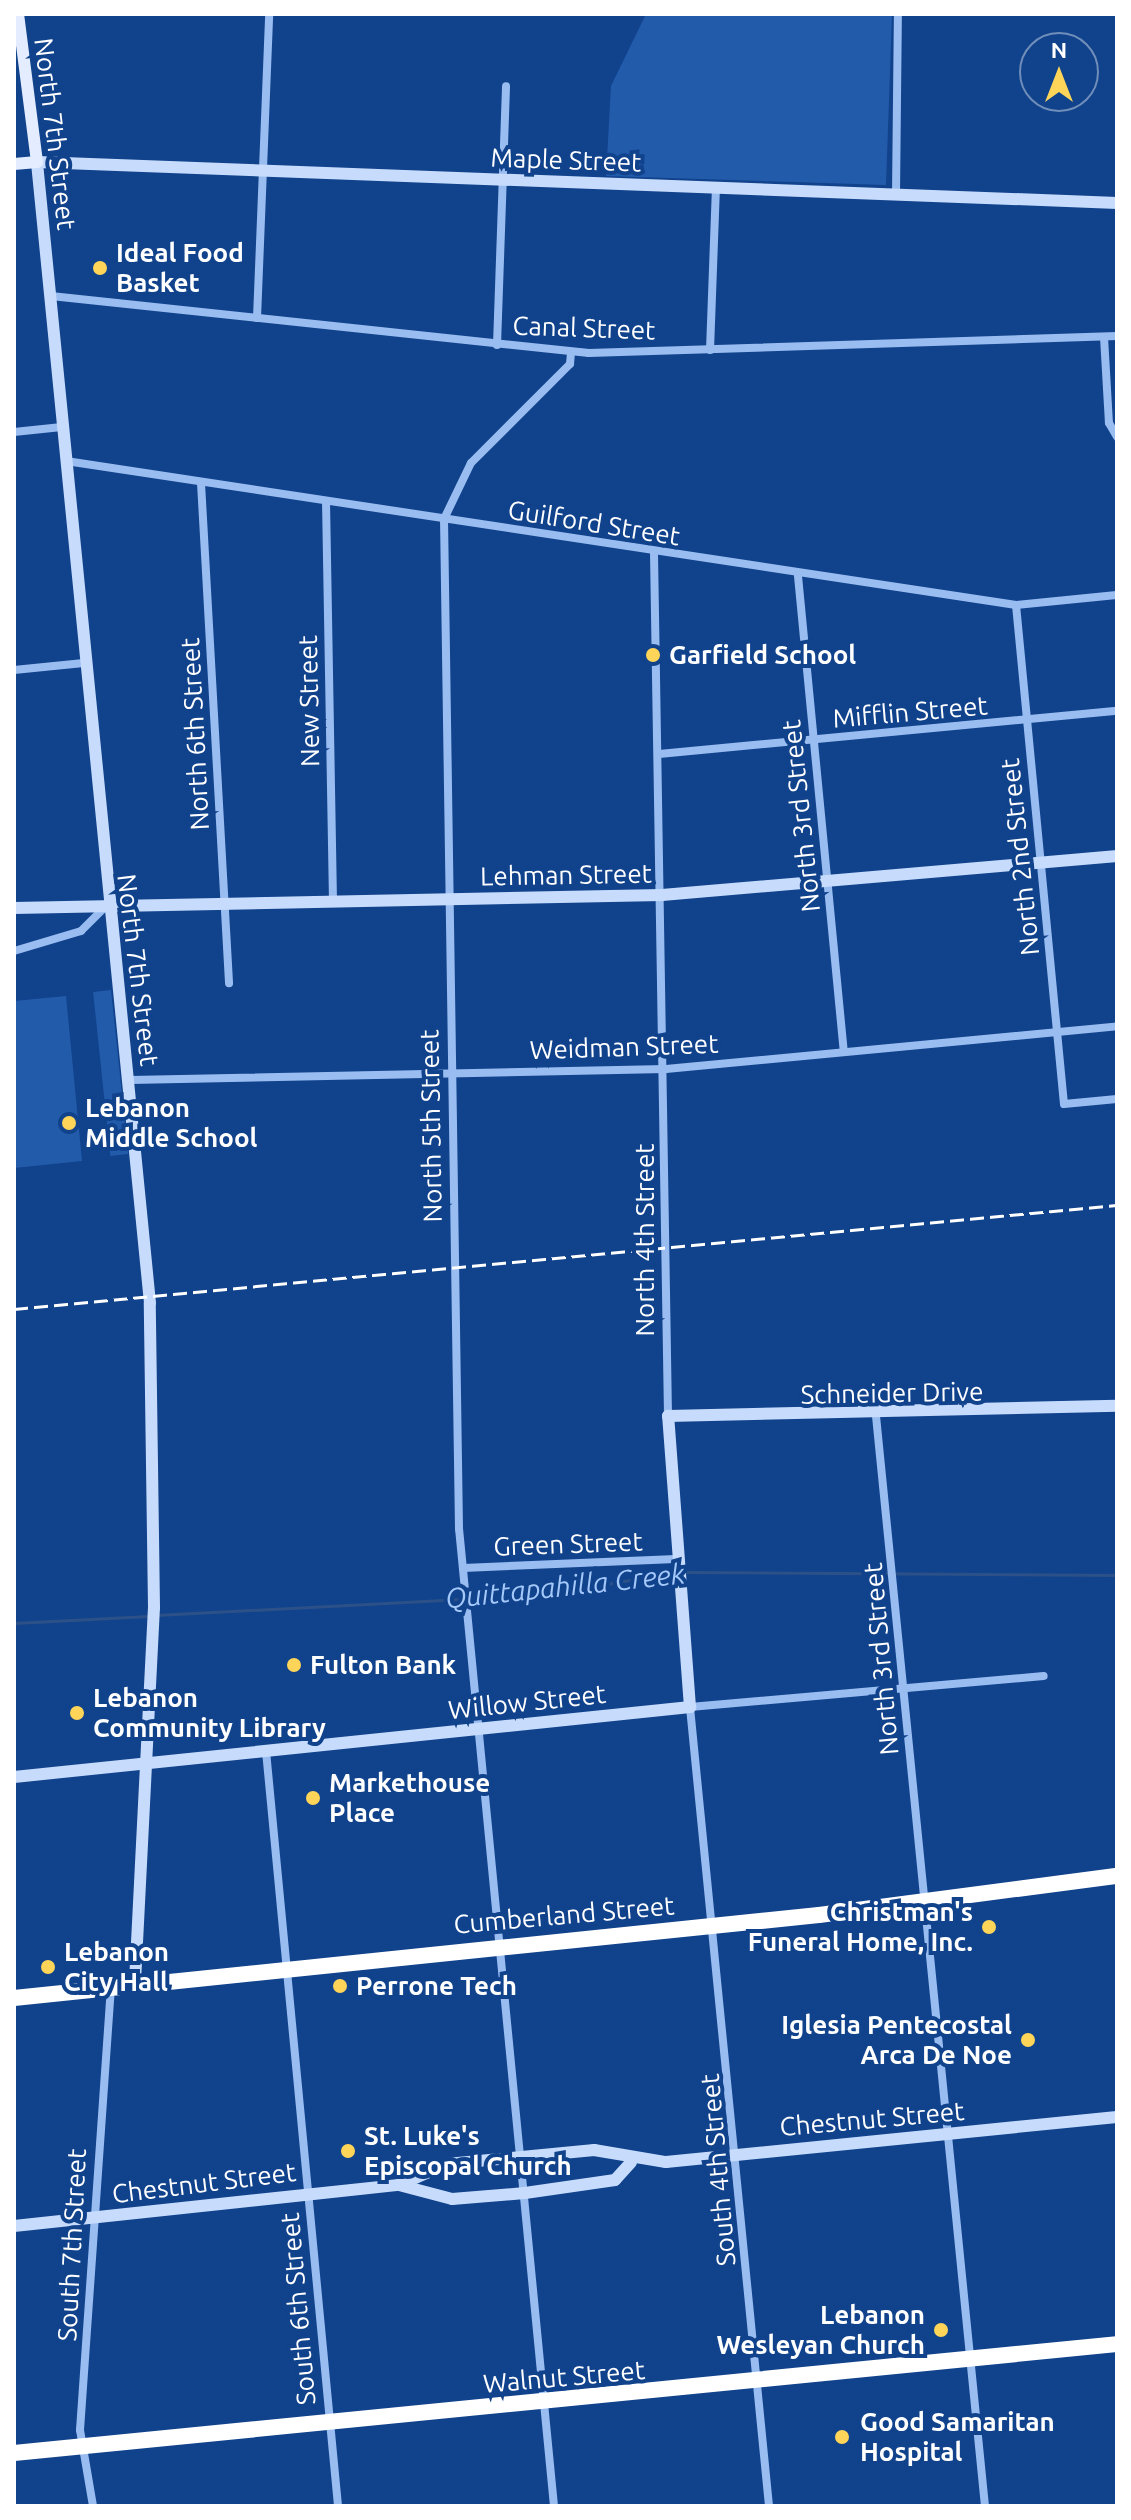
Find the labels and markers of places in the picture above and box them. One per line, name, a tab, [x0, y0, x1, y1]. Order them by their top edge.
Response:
place label: Ideal Food Basket	[116, 237, 244, 298]
marker: Ideal Food Basket	[91, 259, 109, 277]
place label: Garfield School	[669, 639, 856, 671]
marker: Garfield School	[644, 646, 662, 664]
place label: Lebanon Middle School	[85, 1092, 257, 1154]
marker: Lebanon Middle School	[60, 1114, 78, 1132]
place label: Fulton Bank	[310, 1649, 456, 1681]
marker: Fulton Bank	[285, 1656, 303, 1674]
place label: Lebanon Community Library	[93, 1682, 326, 1744]
marker: Lebanon Community Library	[68, 1704, 86, 1722]
place label: Markethouse Place	[329, 1767, 490, 1828]
marker: Markethouse Place	[304, 1789, 322, 1807]
place label: Christman's Funeral Home, Inc.	[748, 1896, 973, 1958]
marker: Christman's Funeral Home, Inc.	[980, 1918, 998, 1936]
place label: Lebanon City Hall	[64, 1936, 169, 1998]
marker: Lebanon City Hall	[39, 1958, 57, 1976]
place label: Perrone Tech	[356, 1970, 517, 2002]
marker: Perrone Tech	[331, 1977, 349, 1995]
place label: Iglesia Pentecostal Arca De Noe	[781, 2009, 1012, 2070]
marker: Iglesia Pentecostal Arca De Noe	[1019, 2031, 1037, 2049]
place label: St. Luke's Episcopal Church	[364, 2120, 572, 2182]
marker: St. Luke's Episcopal Church	[339, 2142, 357, 2160]
place label: Lebanon Wesleyan Church	[717, 2299, 925, 2360]
marker: Lebanon Wesleyan Church	[932, 2321, 950, 2339]
place label: Good Samaritan Hospital	[860, 2406, 1055, 2468]
marker: Good Samaritan Hospital	[831, 2426, 853, 2448]

